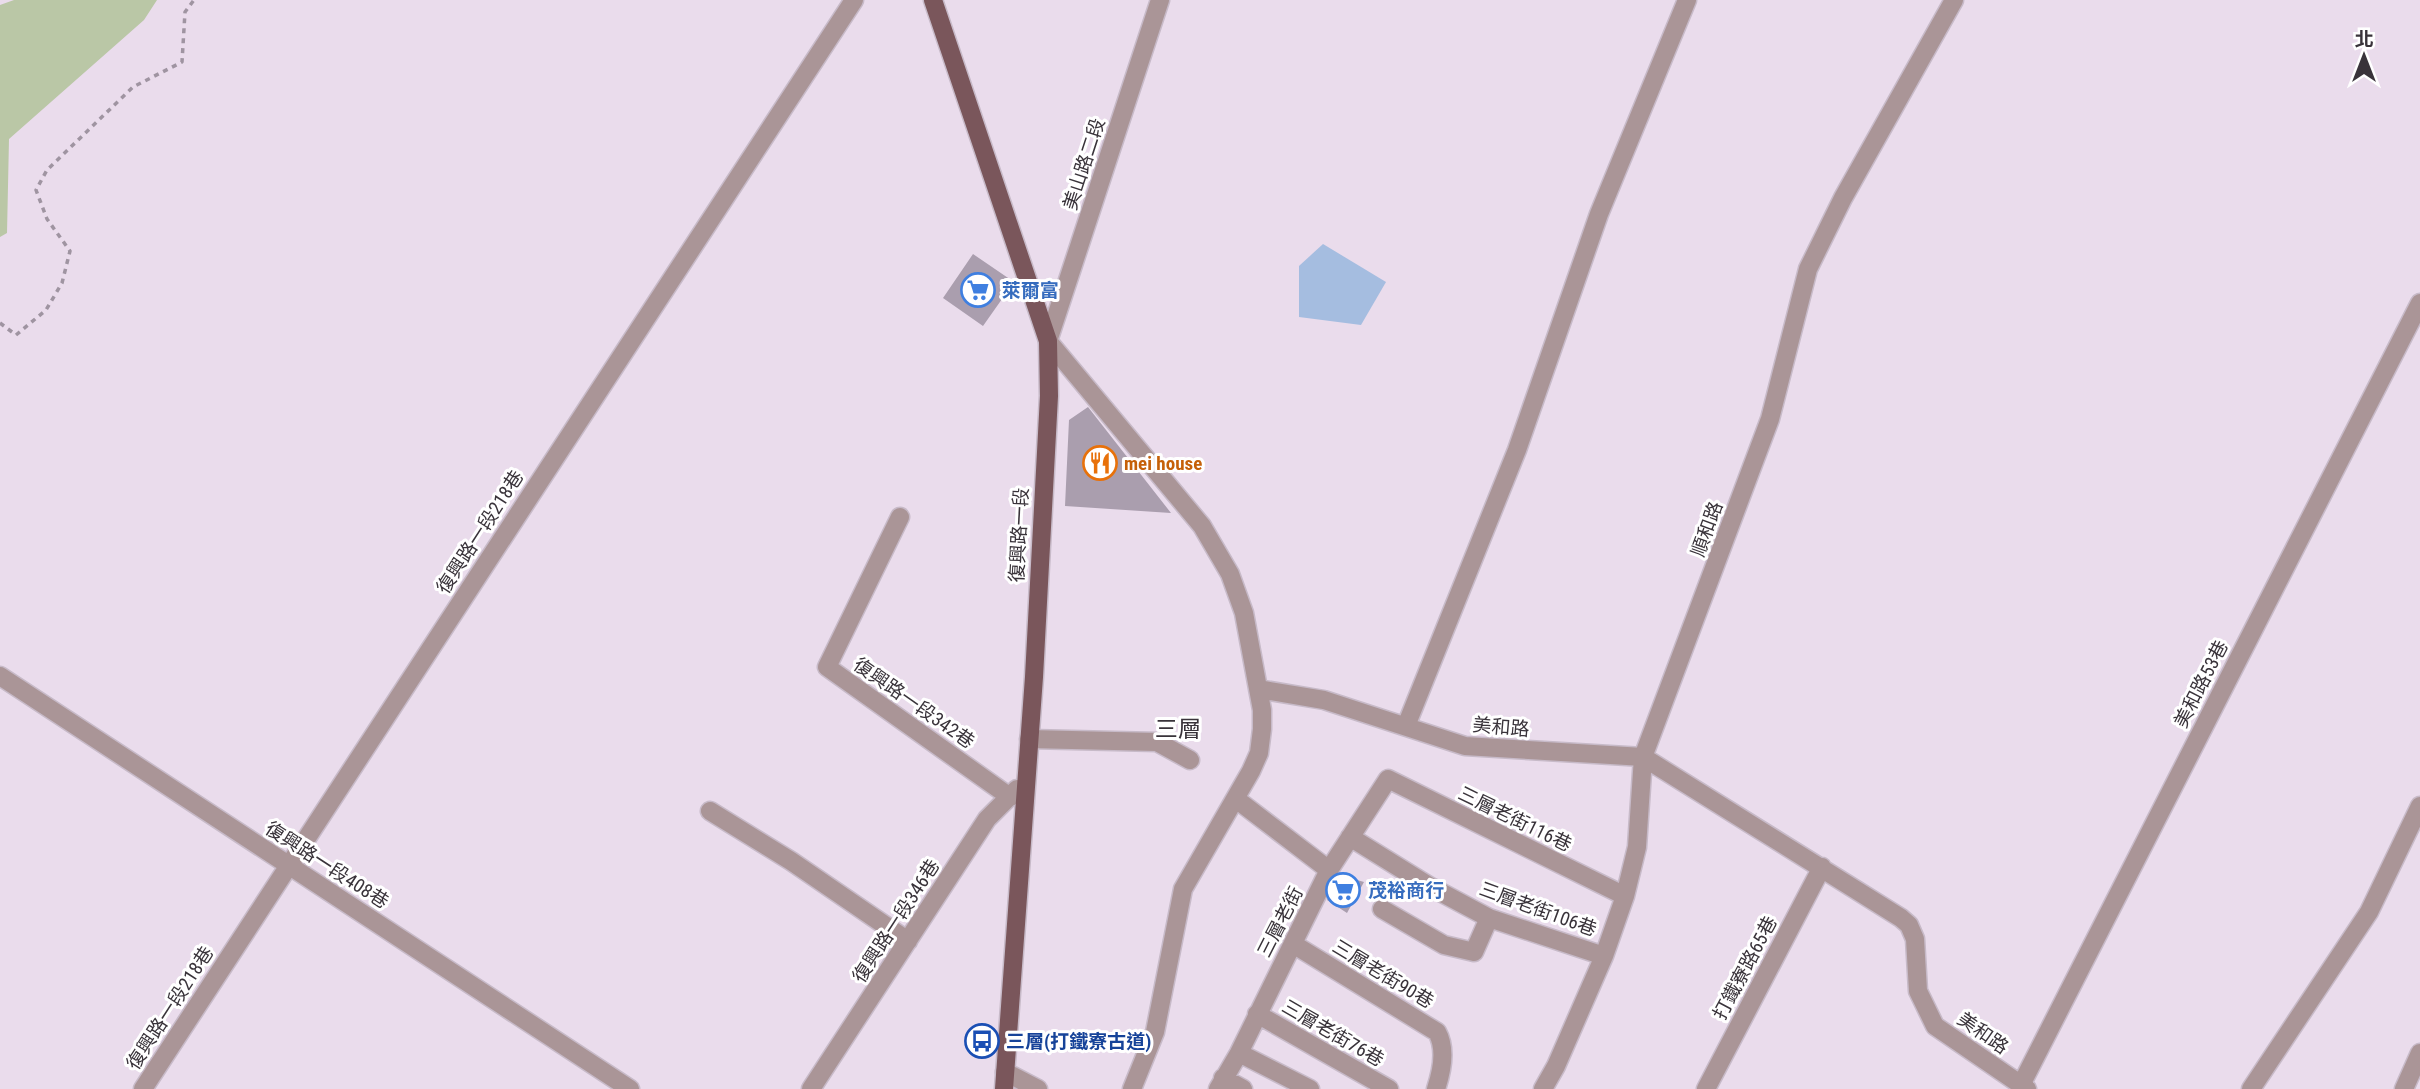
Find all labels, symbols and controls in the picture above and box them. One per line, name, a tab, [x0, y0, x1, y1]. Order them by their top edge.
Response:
north arrow	[2329, 21, 2399, 91]
text: 北	[2354, 28, 2374, 51]
street label: 美山路二段	[1058, 115, 1110, 213]
supermarket icon: 萊爾富	[959, 271, 997, 309]
place label: 萊爾富	[1002, 279, 1059, 302]
restaurant icon: mei house	[1081, 444, 1119, 482]
place label: mei house	[1124, 452, 1202, 475]
street label: 復興路一段218巷	[432, 466, 528, 598]
street label: 復興路一段	[1005, 487, 1033, 583]
street label: 順和路	[1686, 498, 1728, 560]
street label: 美和路53巷	[2169, 637, 2233, 731]
street label: 復興路一段342巷	[849, 653, 979, 753]
street label: 美和路	[1472, 713, 1530, 741]
district label: 三層	[1155, 716, 1201, 743]
street label: 三層老街116巷	[1455, 782, 1575, 856]
street label: 復興路一段408巷	[261, 817, 393, 913]
street label: 復興路一段346巷	[848, 855, 944, 987]
supermarket icon: 茂裕商行	[1324, 871, 1362, 909]
street label: 三層老街106巷	[1476, 877, 1600, 941]
place label: 茂裕商行	[1368, 879, 1444, 902]
street label: 三層老街	[1252, 883, 1308, 961]
street label: 打鐵寮路65巷	[1708, 912, 1782, 1024]
street label: 三層老街90巷	[1328, 935, 1438, 1013]
street label: 復興路一段218巷	[122, 942, 218, 1074]
street label: 三層老街76巷	[1278, 995, 1388, 1071]
street label: 美和路	[1953, 1007, 2013, 1059]
bus stop icon: 三層(打鐵寮古道)	[963, 1022, 1001, 1060]
place label: 三層(打鐵寮古道)	[1006, 1030, 1151, 1053]

